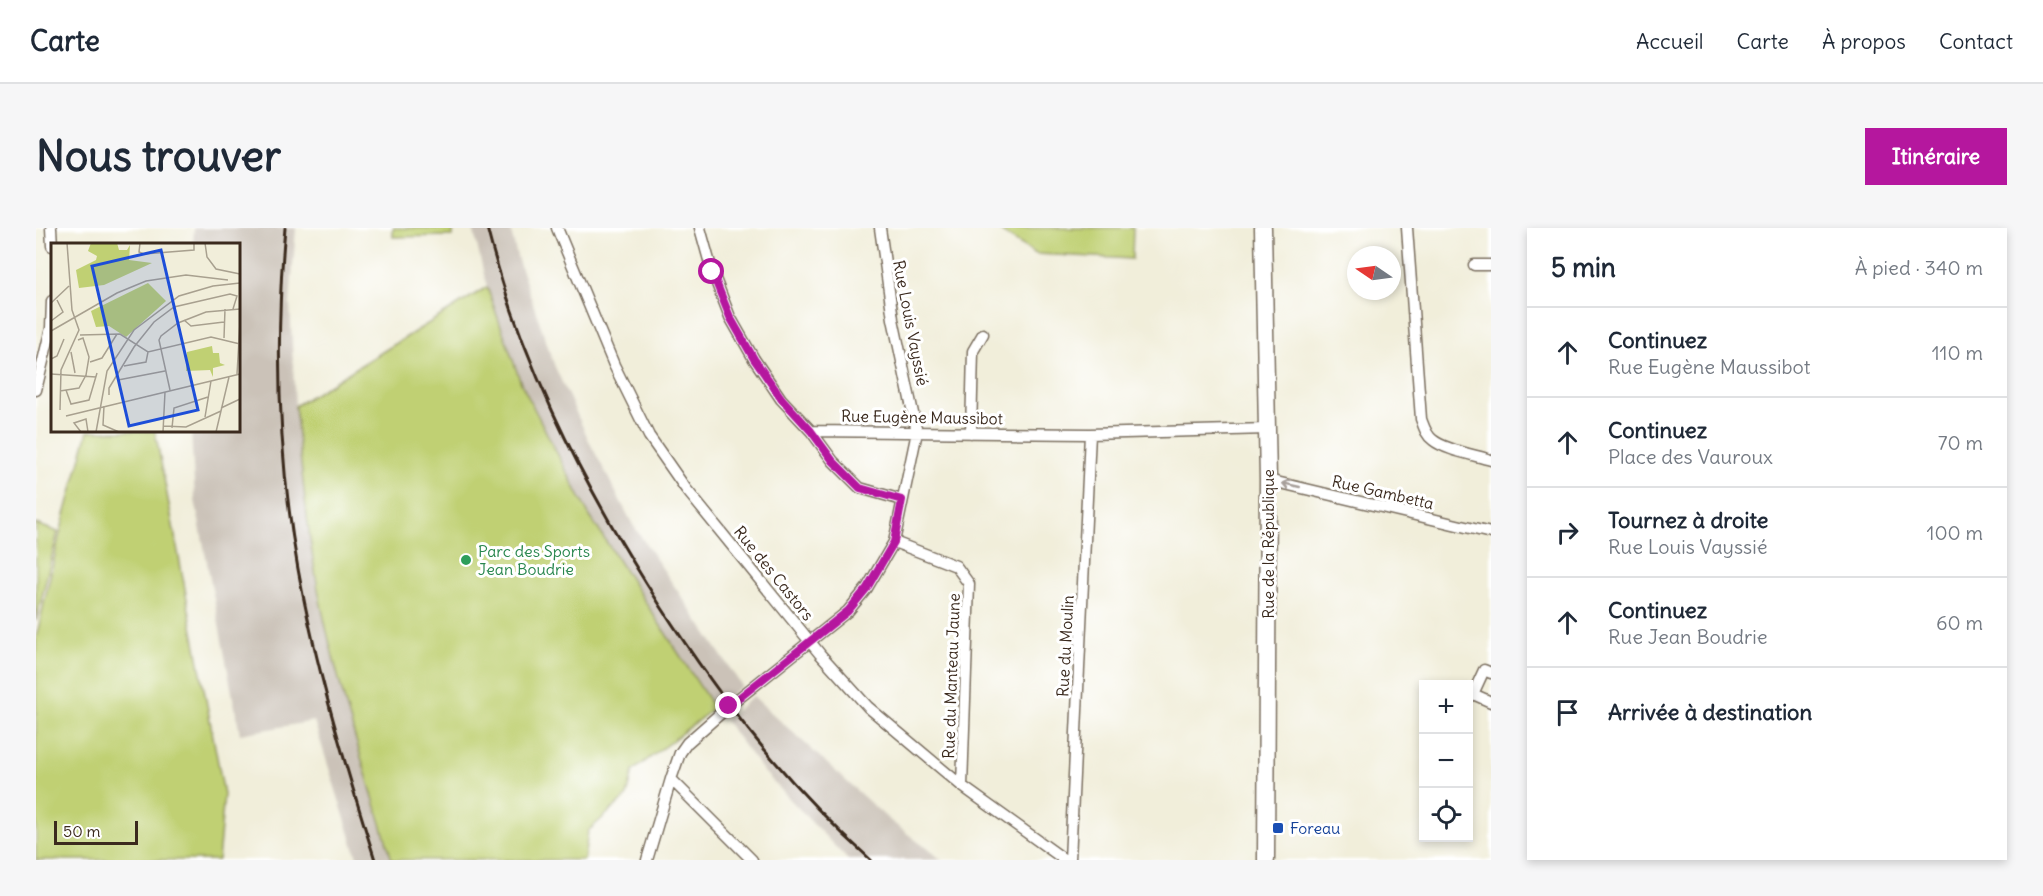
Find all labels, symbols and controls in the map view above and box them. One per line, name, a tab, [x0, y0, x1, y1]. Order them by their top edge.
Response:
text: Carte	[30, 23, 100, 59]
text: Accueil	[1636, 28, 1704, 55]
text: Carte	[1737, 28, 1789, 55]
text: À propos	[1822, 28, 1906, 55]
text: Contact	[1939, 28, 2013, 55]
button: Itinéraire	[1865, 128, 2007, 185]
text: Nous trouver	[36, 130, 281, 182]
inset map	[51, 243, 240, 432]
north arrow	[1347, 246, 1401, 300]
text: 5 min	[1551, 251, 1616, 284]
text: À pied · 340 m	[1855, 255, 1983, 280]
route start	[698, 258, 724, 284]
street label: Rue Louis Vayssié	[889, 258, 933, 388]
text: Continuez	[1608, 326, 1707, 354]
icon: ahead	[1551, 336, 1584, 369]
text: 110 m	[1932, 340, 1983, 365]
text: Rue Eugène Maussibot	[1608, 354, 1810, 379]
street label: Rue Eugène Maussibot	[841, 406, 1004, 428]
text: Continuez	[1608, 416, 1707, 444]
icon: ahead	[1551, 426, 1584, 459]
text: 70 m	[1938, 430, 1983, 455]
text: Place des Vauroux	[1608, 444, 1773, 469]
street label: Rue de la République	[1258, 469, 1278, 619]
street label: Rue Gambetta	[1330, 471, 1436, 513]
one-way arrow	[1282, 479, 1301, 491]
text: Tournez à droite	[1608, 506, 1768, 534]
icon: right	[1551, 516, 1584, 549]
text: 100 m	[1926, 520, 1983, 545]
street label: Rue des Castors	[730, 522, 818, 624]
text: Rue Louis Vayssié	[1608, 534, 1767, 559]
place label: Parc des Sports Jean Boudrie	[478, 541, 590, 579]
marker: Parc des Sports Jean Boudrie	[459, 553, 473, 567]
street label: Rue du Manteau Jaune	[938, 593, 964, 759]
street label: Rue du Moulin	[1052, 595, 1078, 697]
text: Continuez	[1608, 596, 1707, 624]
icon: ahead	[1551, 606, 1584, 639]
text: 60 m	[1936, 610, 1983, 635]
text: Rue Jean Boudrie	[1608, 624, 1768, 649]
map controls	[1419, 680, 1473, 842]
button: +	[1419, 680, 1473, 734]
route end	[715, 692, 741, 718]
icon: arrive	[1551, 696, 1584, 729]
text: Arrivée à destination	[1608, 698, 1812, 726]
button: −	[1419, 734, 1473, 788]
button: locate	[1419, 788, 1473, 842]
scale bar	[54, 818, 138, 846]
place label: Foreau	[1290, 818, 1340, 838]
text: 50 m	[63, 821, 101, 841]
marker: Foreau	[1271, 821, 1285, 835]

